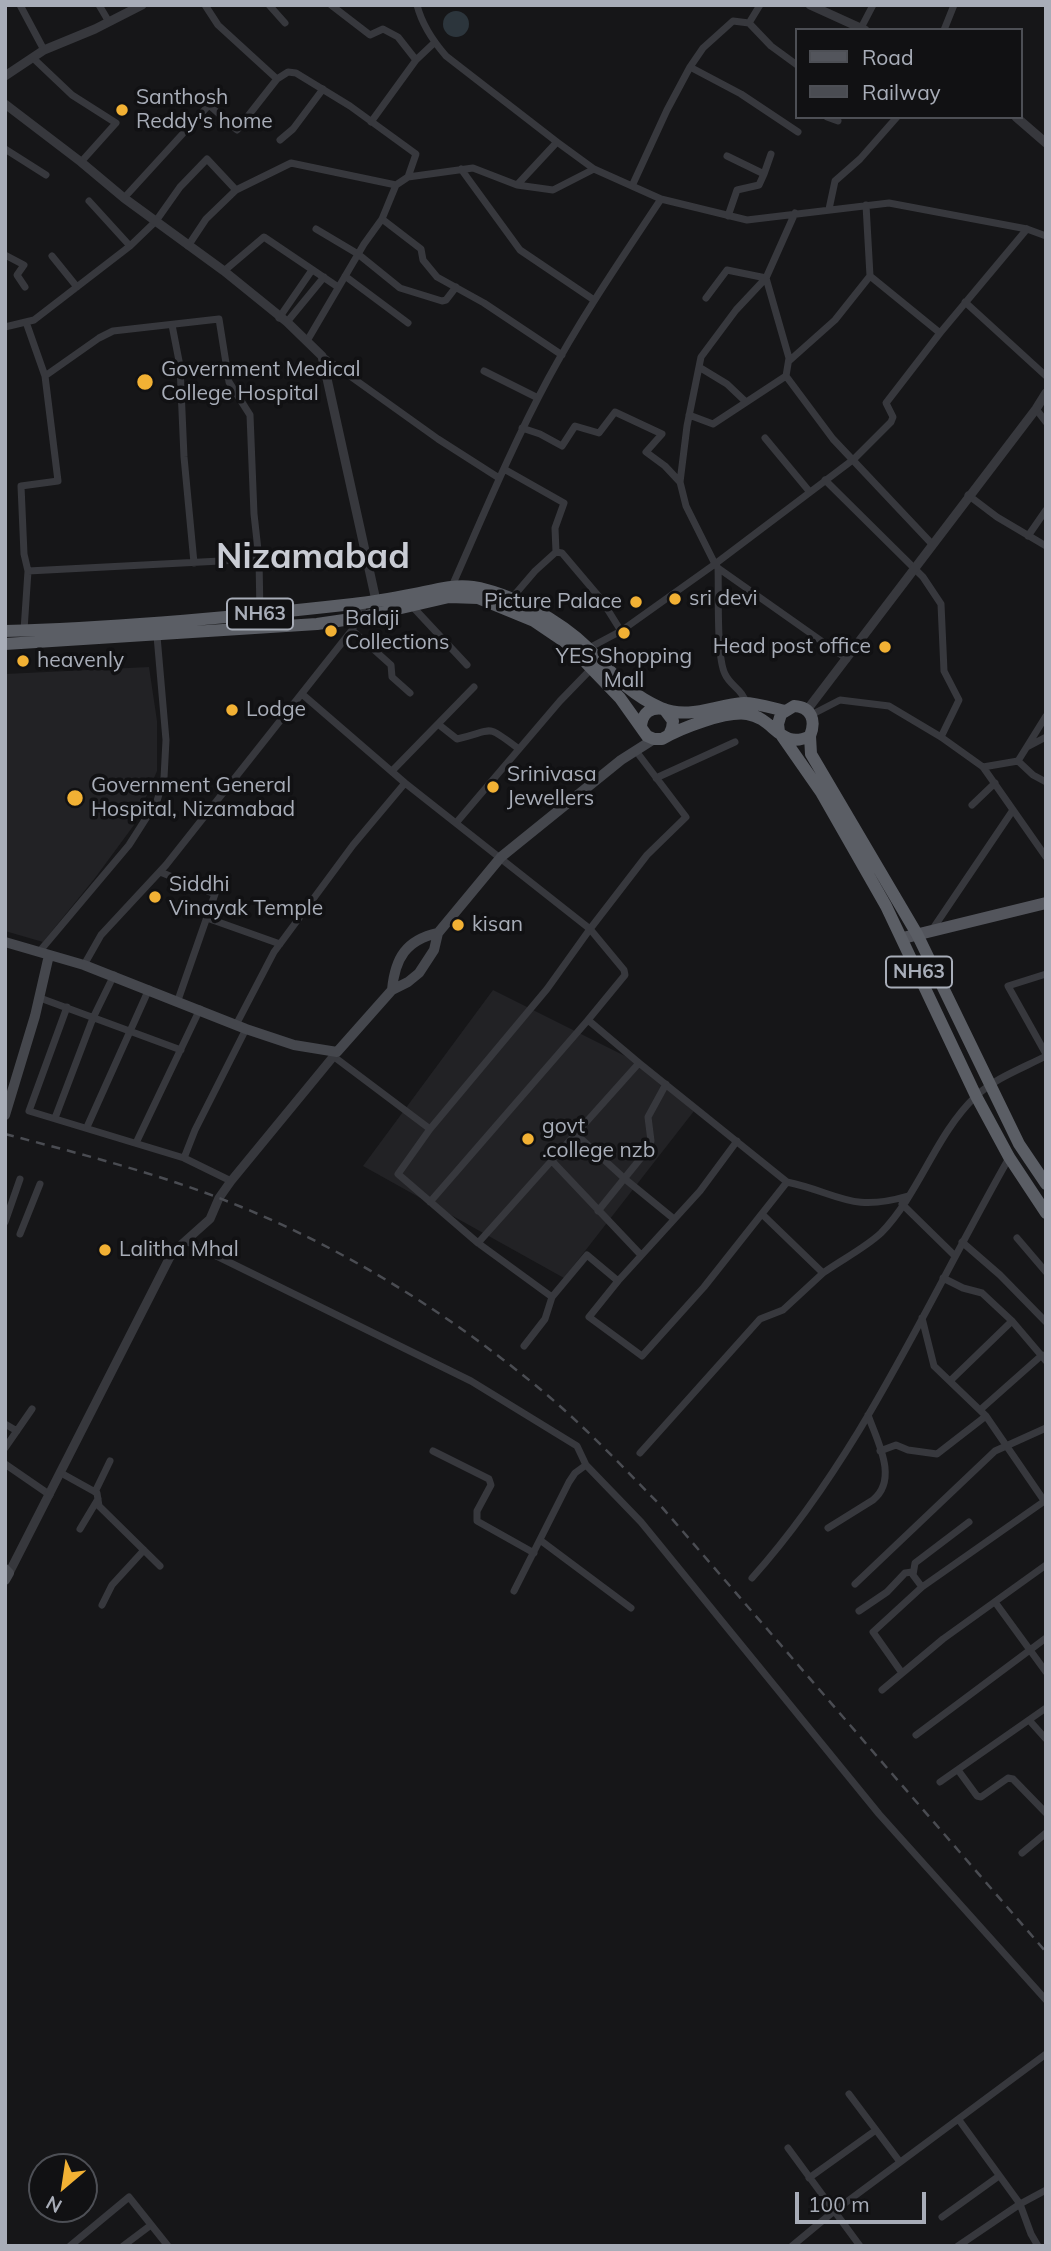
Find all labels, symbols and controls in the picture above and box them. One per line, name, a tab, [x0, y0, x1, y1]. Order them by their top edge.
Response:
legend	[796, 28, 1023, 119]
text: Road	[862, 44, 913, 70]
text: Railway	[862, 79, 941, 105]
place label: Santhosh Reddy's home	[136, 85, 273, 135]
marker: Santhosh Reddy's home	[114, 102, 130, 118]
place label: Government Medical College Hospital	[161, 357, 360, 407]
marker: Government Medical College Hospital	[135, 372, 155, 392]
district label: Nizamabad	[216, 536, 410, 578]
place label: sri devi	[689, 586, 758, 612]
place label: Picture Palace	[484, 589, 622, 615]
marker: sri devi	[667, 591, 683, 607]
marker: Picture Palace	[628, 594, 644, 610]
road number: NH63	[227, 598, 293, 629]
place label: Balaji Collections	[345, 606, 450, 656]
marker: Balaji Collections	[323, 623, 339, 639]
marker: YES Shopping Mall	[616, 625, 632, 641]
place label: Head post office	[713, 634, 871, 660]
marker: Head post office	[877, 639, 893, 655]
place label: YES Shopping Mall	[556, 644, 692, 694]
place label: heavenly	[37, 648, 124, 674]
marker: heavenly	[15, 653, 31, 669]
place label: Lodge	[246, 697, 306, 723]
marker: Lodge	[224, 702, 240, 718]
place label: Srinivasa Jewellers	[507, 762, 597, 812]
place label: Government General Hospital, Nizamabad	[91, 773, 295, 823]
marker: Srinivasa Jewellers	[485, 779, 501, 795]
marker: Government General Hospital, Nizamabad	[65, 788, 85, 808]
place label: Siddhi Vinayak Temple	[169, 872, 323, 922]
marker: Siddhi Vinayak Temple	[147, 889, 163, 905]
place label: kisan	[472, 912, 523, 938]
marker: kisan	[450, 917, 466, 933]
road number: NH63	[886, 956, 952, 988]
place label: govt .college nzb	[542, 1114, 655, 1164]
marker: govt .college nzb	[520, 1131, 536, 1147]
place label: Lalitha Mhal	[119, 1237, 239, 1263]
marker: Lalitha Mhal	[97, 1242, 113, 1258]
north arrow	[28, 2153, 98, 2223]
scale bar	[799, 2178, 930, 2222]
text: N	[42, 2191, 66, 2219]
text: 100 m	[808, 2191, 870, 2217]

